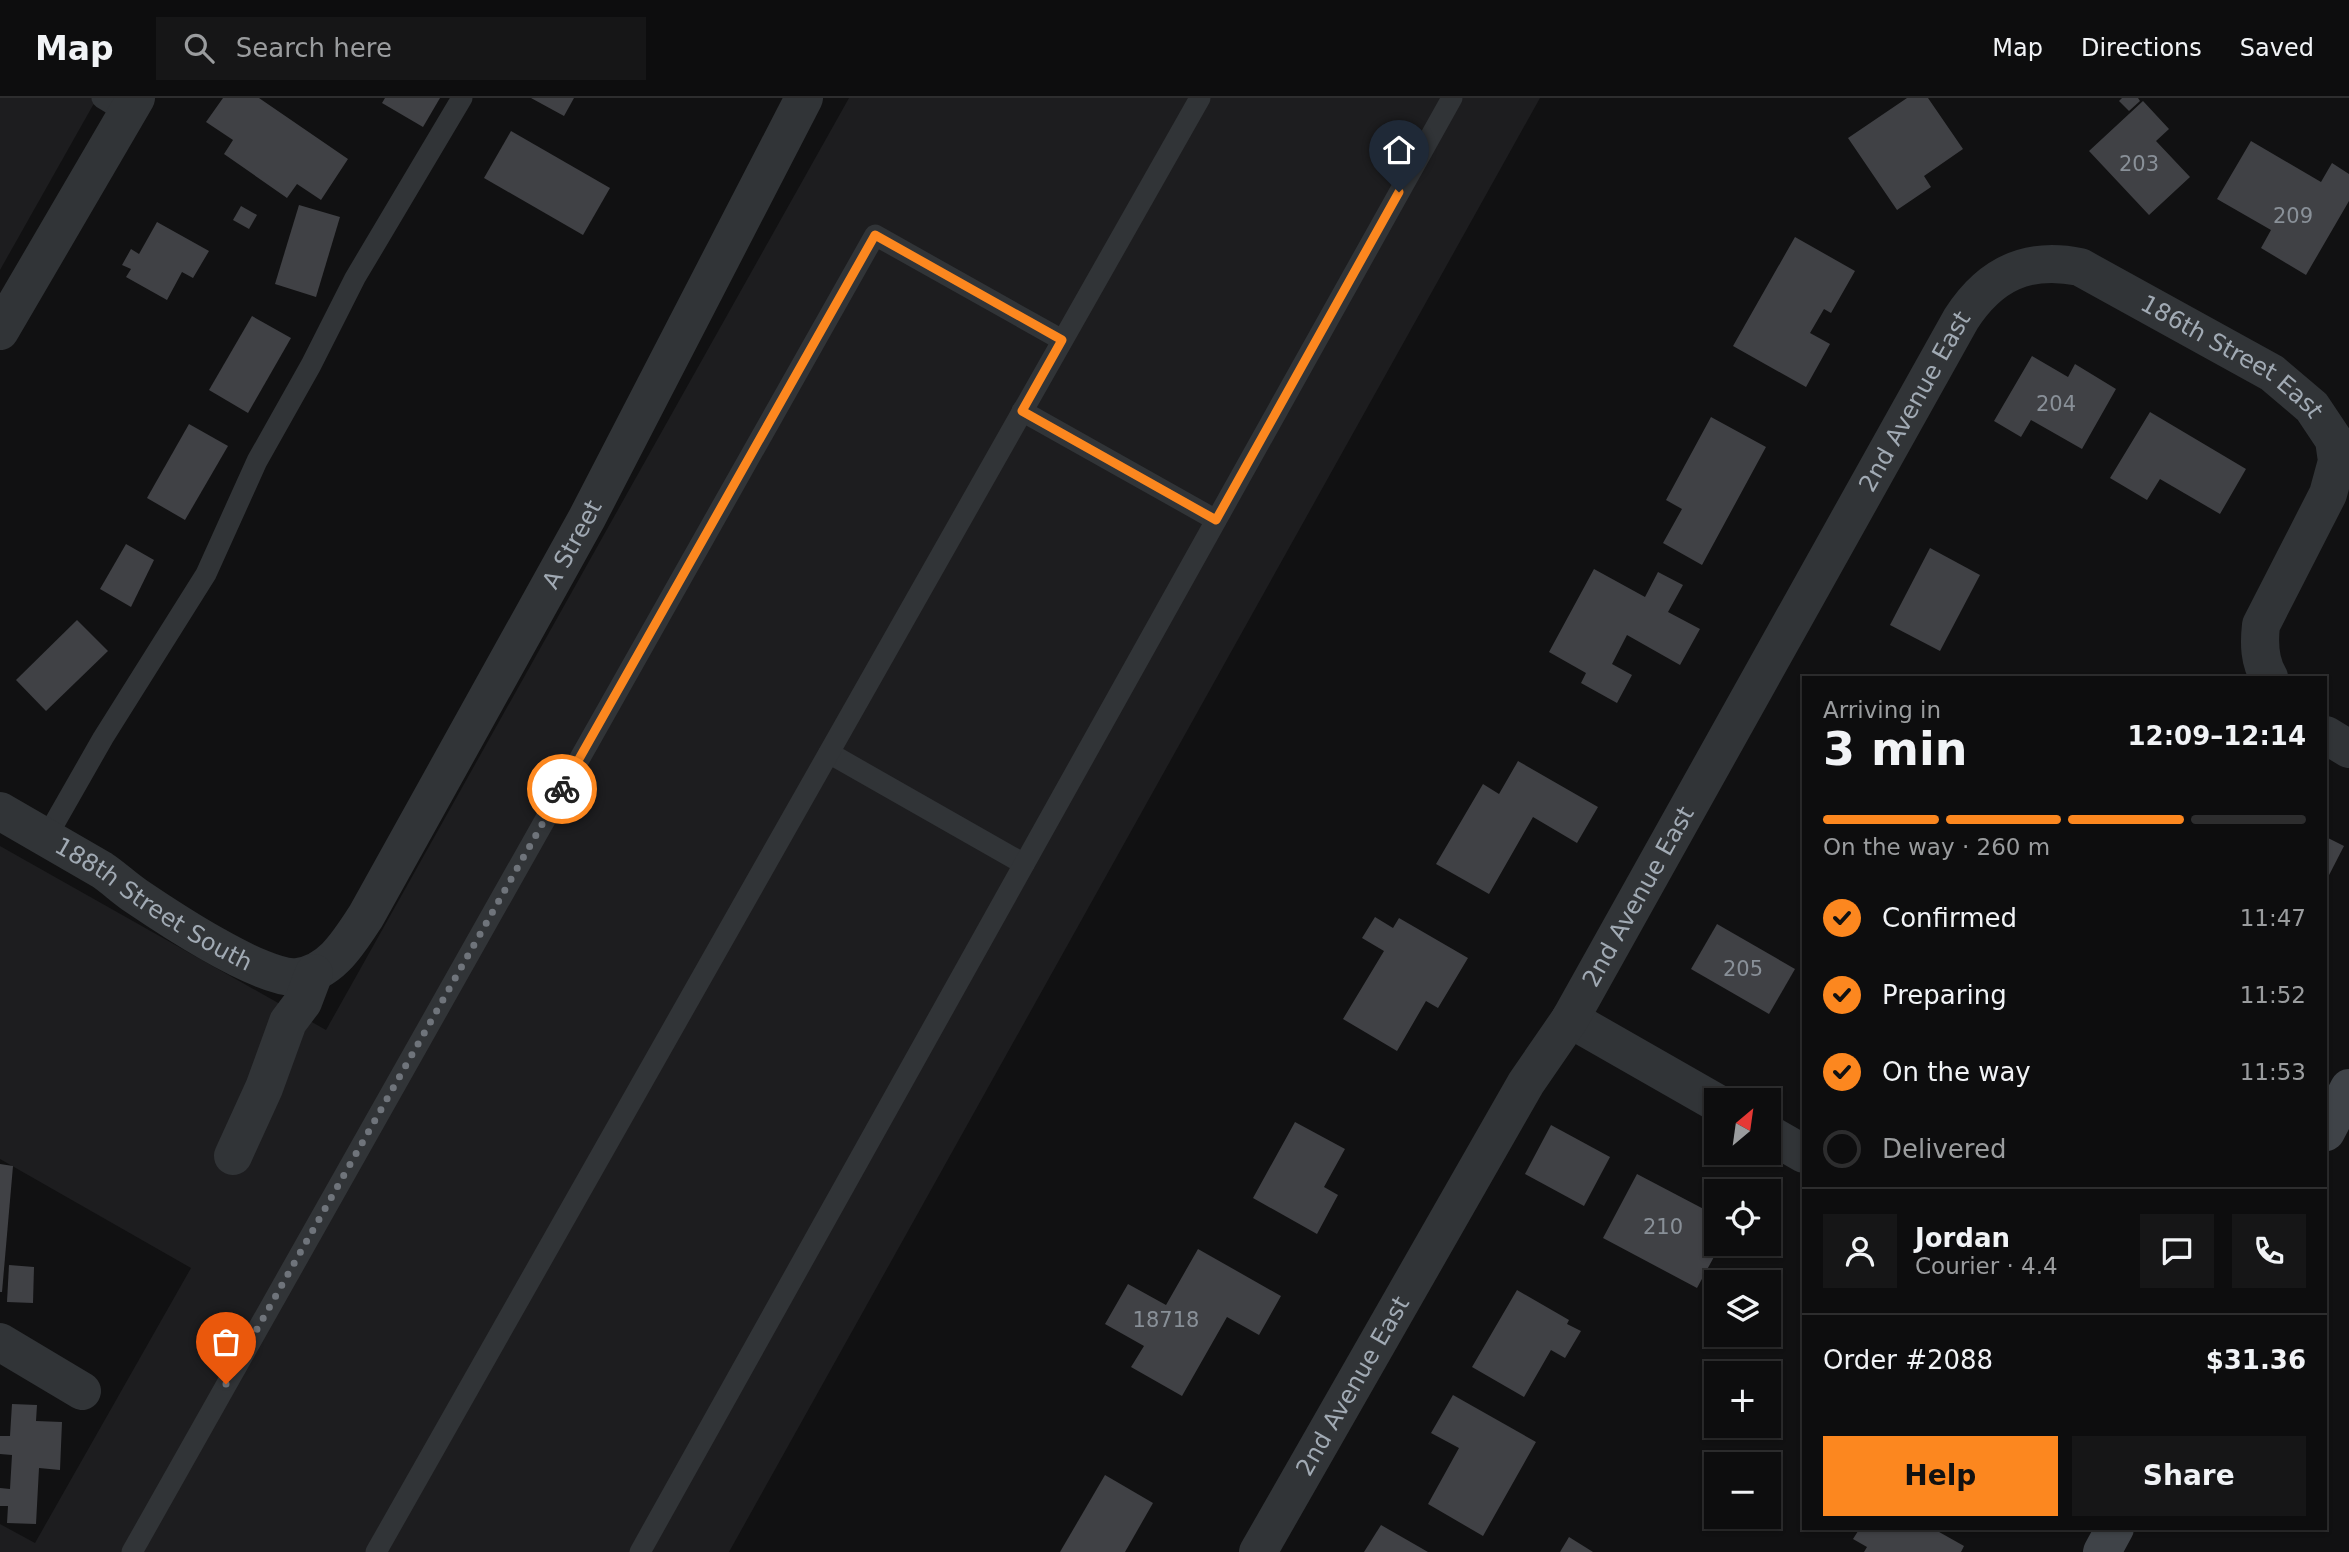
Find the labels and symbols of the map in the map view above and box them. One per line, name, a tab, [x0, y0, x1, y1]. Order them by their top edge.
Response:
pin	[1369, 120, 1429, 192]
house number: 203	[2119, 152, 2159, 176]
house number: 209	[2273, 204, 2313, 228]
street label: 186th Street East	[2136, 289, 2329, 423]
street label: 2nd Avenue East	[1853, 306, 1976, 497]
house number: 204	[2036, 392, 2076, 416]
street label: A Street	[536, 495, 608, 594]
courier	[527, 754, 597, 824]
street label: 2nd Avenue East	[1577, 802, 1700, 992]
street label: 188th Street South	[50, 832, 257, 977]
house number: 205	[1723, 957, 1763, 981]
north arrow	[1704, 1088, 1782, 1166]
house number: 210	[1643, 1215, 1683, 1239]
street label: 2nd Avenue East	[1290, 1292, 1415, 1481]
house number: 18718	[1133, 1308, 1199, 1332]
pin	[196, 1312, 256, 1384]

